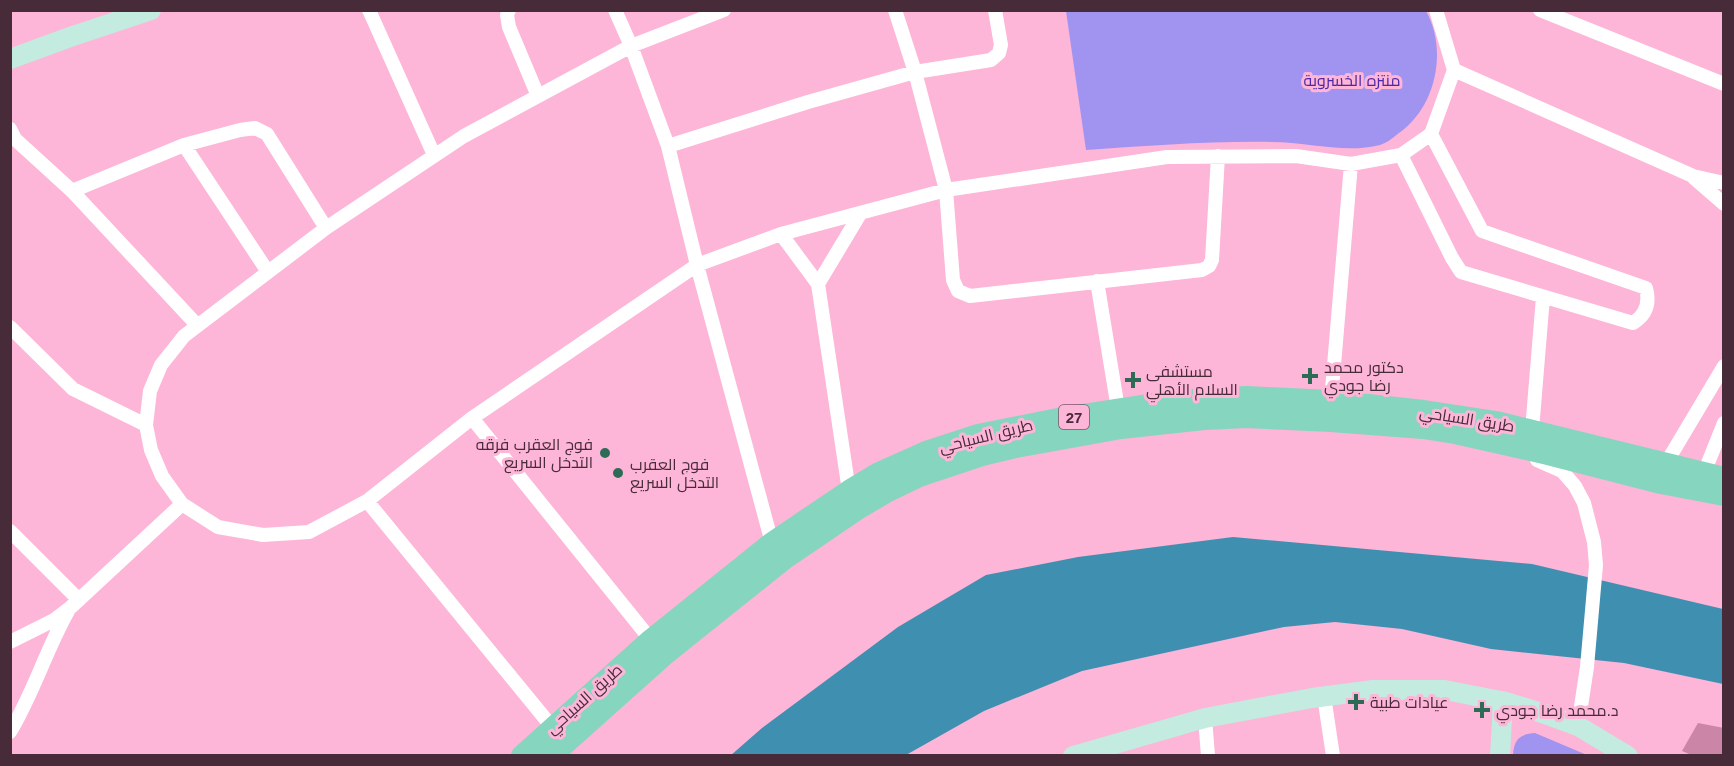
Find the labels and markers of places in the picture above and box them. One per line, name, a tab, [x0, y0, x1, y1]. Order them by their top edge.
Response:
place label: دكتور محمد رضا جودي	[1324, 359, 1404, 399]
place label: مستشفى السلام الأهلي	[1146, 363, 1238, 403]
marker: دكتور محمد رضا جودي	[1301, 367, 1319, 385]
marker: مستشفى السلام الأهلي	[1124, 371, 1142, 389]
place label: فوج العقرب فرقه التدخل السريع	[476, 436, 593, 474]
marker: فوج العقرب فرقه التدخل السريع	[598, 446, 612, 460]
place label: فوج العقرب التدخل السريع	[630, 456, 719, 494]
marker: فوج العقرب التدخل السريع	[611, 466, 625, 480]
marker: عيادات طبية	[1347, 693, 1365, 711]
place label: عيادات طبية	[1370, 694, 1449, 712]
marker: د.محمد رضا جودي	[1473, 701, 1491, 719]
place label: د.محمد رضا جودي	[1496, 702, 1619, 724]

